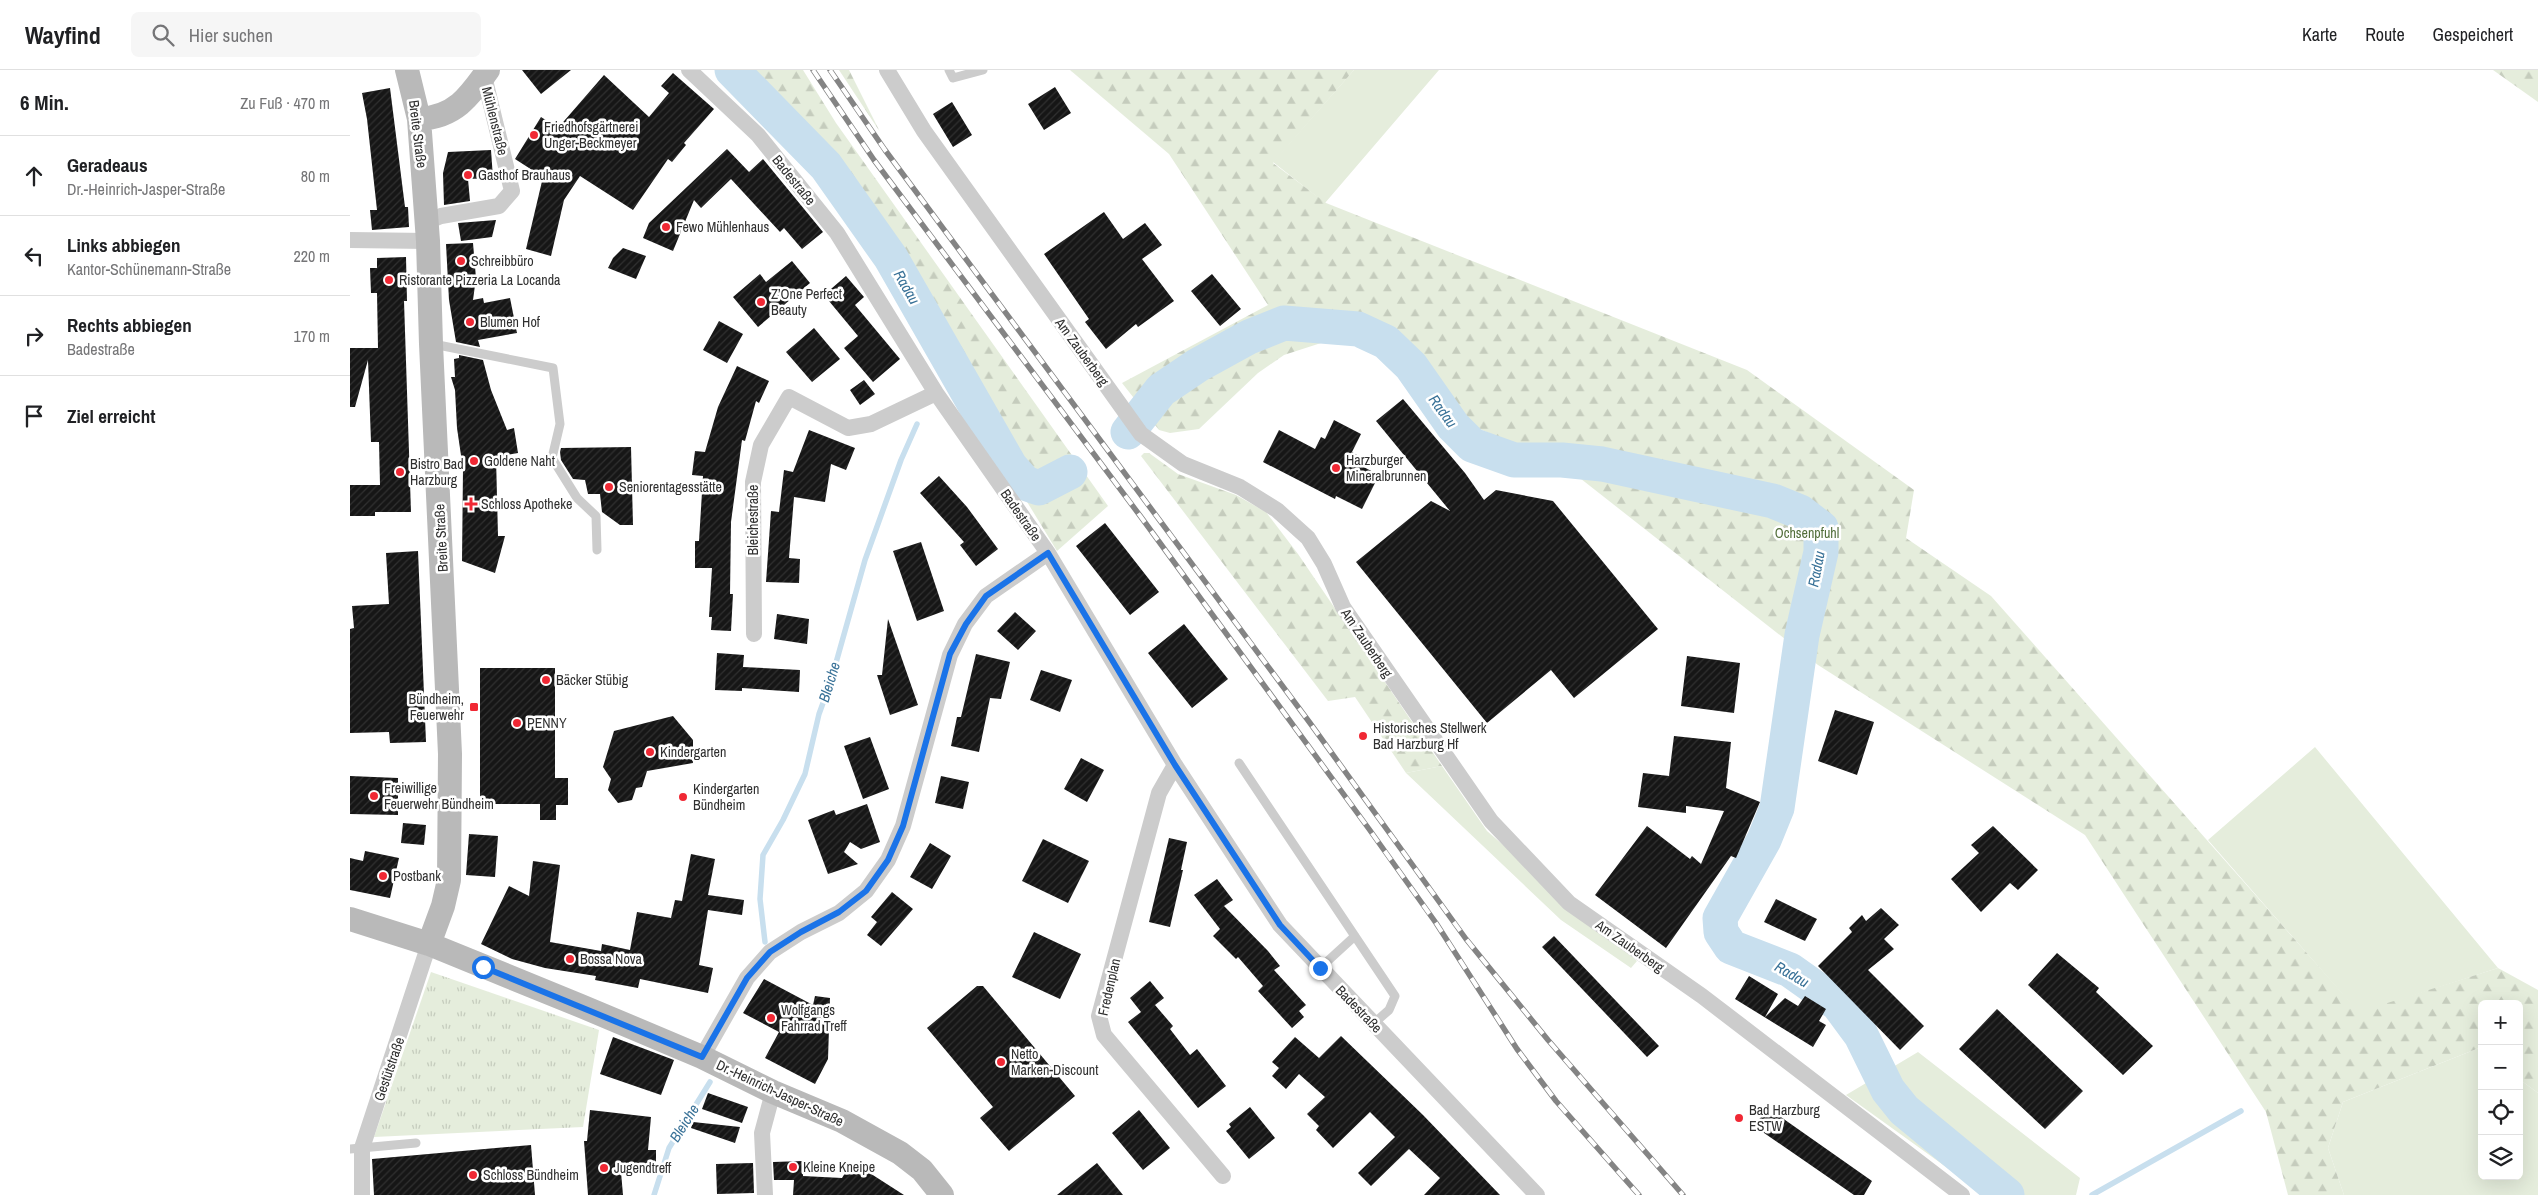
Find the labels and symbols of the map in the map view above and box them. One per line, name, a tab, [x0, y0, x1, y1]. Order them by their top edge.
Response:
street label: Mühlenstraße	[478, 85, 512, 157]
street label: Breite Straße	[405, 99, 431, 169]
place label: Friedhofsgärtnerei Unger-Beckmeyer	[544, 118, 638, 152]
marker: Friedhofsgärtnerei Unger-Beckmeyer	[528, 129, 540, 141]
street label: Badestraße	[768, 151, 820, 209]
place label: Gasthof Brauhaus	[478, 166, 571, 184]
marker: Gasthof Brauhaus	[462, 169, 474, 181]
place label: Fewo Mühlenhaus	[676, 218, 769, 236]
marker: Fewo Mühlenhaus	[660, 221, 672, 233]
place label: Schreibbüro	[471, 252, 534, 270]
marker: Schreibbüro	[455, 255, 467, 267]
water label: Radau	[889, 266, 925, 308]
place label: Ristorante Pizzeria La Locanda	[399, 271, 561, 289]
marker: Ristorante Pizzeria La Locanda	[383, 274, 395, 286]
place label: Z’One Perfect Beauty	[771, 285, 842, 319]
marker: Z’One Perfect Beauty	[755, 296, 767, 308]
place label: Blumen Hof	[480, 313, 541, 331]
street label: Am Zauberberg	[1051, 314, 1113, 390]
marker: Blumen Hof	[464, 316, 476, 328]
water label: Radau	[1424, 390, 1462, 432]
place label: Harzburger Mineralbrunnen	[1346, 451, 1426, 485]
place label: Goldene Naht	[484, 452, 555, 470]
place label: Bistro Bad Harzburg	[410, 455, 464, 489]
marker: Goldene Naht	[468, 455, 480, 467]
marker: Harzburger Mineralbrunnen	[1330, 462, 1342, 474]
marker: Bistro Bad Harzburg	[394, 466, 406, 478]
place label: Seniorentagesstätte	[619, 478, 722, 496]
marker: Seniorentagesstätte	[603, 481, 615, 493]
street label: Bleichestraße	[744, 485, 762, 555]
street label: Badestraße	[997, 486, 1045, 544]
place label: Schloss Apotheke	[481, 495, 572, 513]
marker: Schloss Apotheke	[465, 498, 477, 510]
street label: Breite Straße	[430, 503, 452, 573]
park label: Ochsenpfuhl	[1775, 524, 1839, 542]
water label: Radau	[1802, 549, 1830, 589]
street label: Am Zauberberg	[1337, 604, 1397, 682]
water label: Bleiche	[813, 659, 845, 705]
place label: Bäcker Stübig	[556, 671, 629, 689]
marker: Bäcker Stübig	[540, 674, 552, 686]
place label: Bündheim, Feuerwehr	[408, 690, 464, 724]
marker: Bündheim, Feuerwehr	[468, 701, 480, 713]
place label: PENNY	[527, 714, 567, 732]
marker: PENNY	[511, 717, 523, 729]
place label: Historisches Stellwerk Bad Harzburg Hf	[1373, 719, 1487, 753]
marker: Historisches Stellwerk Bad Harzburg Hf	[1357, 730, 1369, 742]
place label: Kindergarten	[660, 743, 726, 761]
marker: Kindergarten	[644, 746, 656, 758]
place label: Freiwillige Feuerwehr Bündheim	[384, 779, 494, 813]
place label: Kindergarten Bündheim	[693, 780, 759, 814]
marker: Freiwillige Feuerwehr Bündheim	[368, 790, 380, 802]
marker: Kindergarten Bündheim	[677, 791, 689, 803]
place label: Postbank	[393, 867, 441, 885]
marker: Postbank	[377, 870, 389, 882]
street label: Am Zauberberg	[1591, 915, 1668, 977]
place label: Bossa Nova	[580, 950, 643, 968]
marker: Bossa Nova	[564, 953, 576, 965]
route start	[472, 956, 495, 979]
water label: Radau	[1771, 956, 1813, 992]
street label: Fredenplan	[1094, 957, 1124, 1017]
route end	[1309, 957, 1332, 980]
street label: Badestraße	[1332, 981, 1386, 1037]
place label: Wolfgangs Fahrrad Treff	[781, 1001, 847, 1035]
marker: Wolfgangs Fahrrad Treff	[765, 1012, 777, 1024]
street label: Gestütstraße	[370, 1035, 408, 1103]
place label: Netto Marken-Discount	[1011, 1045, 1098, 1079]
street label: Dr.-Heinrich-Jasper-Straße	[713, 1056, 847, 1130]
marker: Netto Marken-Discount	[995, 1056, 1007, 1068]
water label: Bleiche	[664, 1100, 704, 1146]
place label: Bad Harzburg ESTW	[1749, 1101, 1820, 1135]
marker: Bad Harzburg ESTW	[1733, 1112, 1745, 1124]
place label: Kleine Kneipe	[803, 1158, 875, 1176]
place label: Jugendtreff	[614, 1159, 672, 1177]
marker: Kleine Kneipe	[787, 1161, 799, 1173]
marker: Jugendtreff	[598, 1162, 610, 1174]
place label: Schloss Bündheim	[483, 1166, 579, 1184]
marker: Schloss Bündheim	[467, 1169, 479, 1181]

